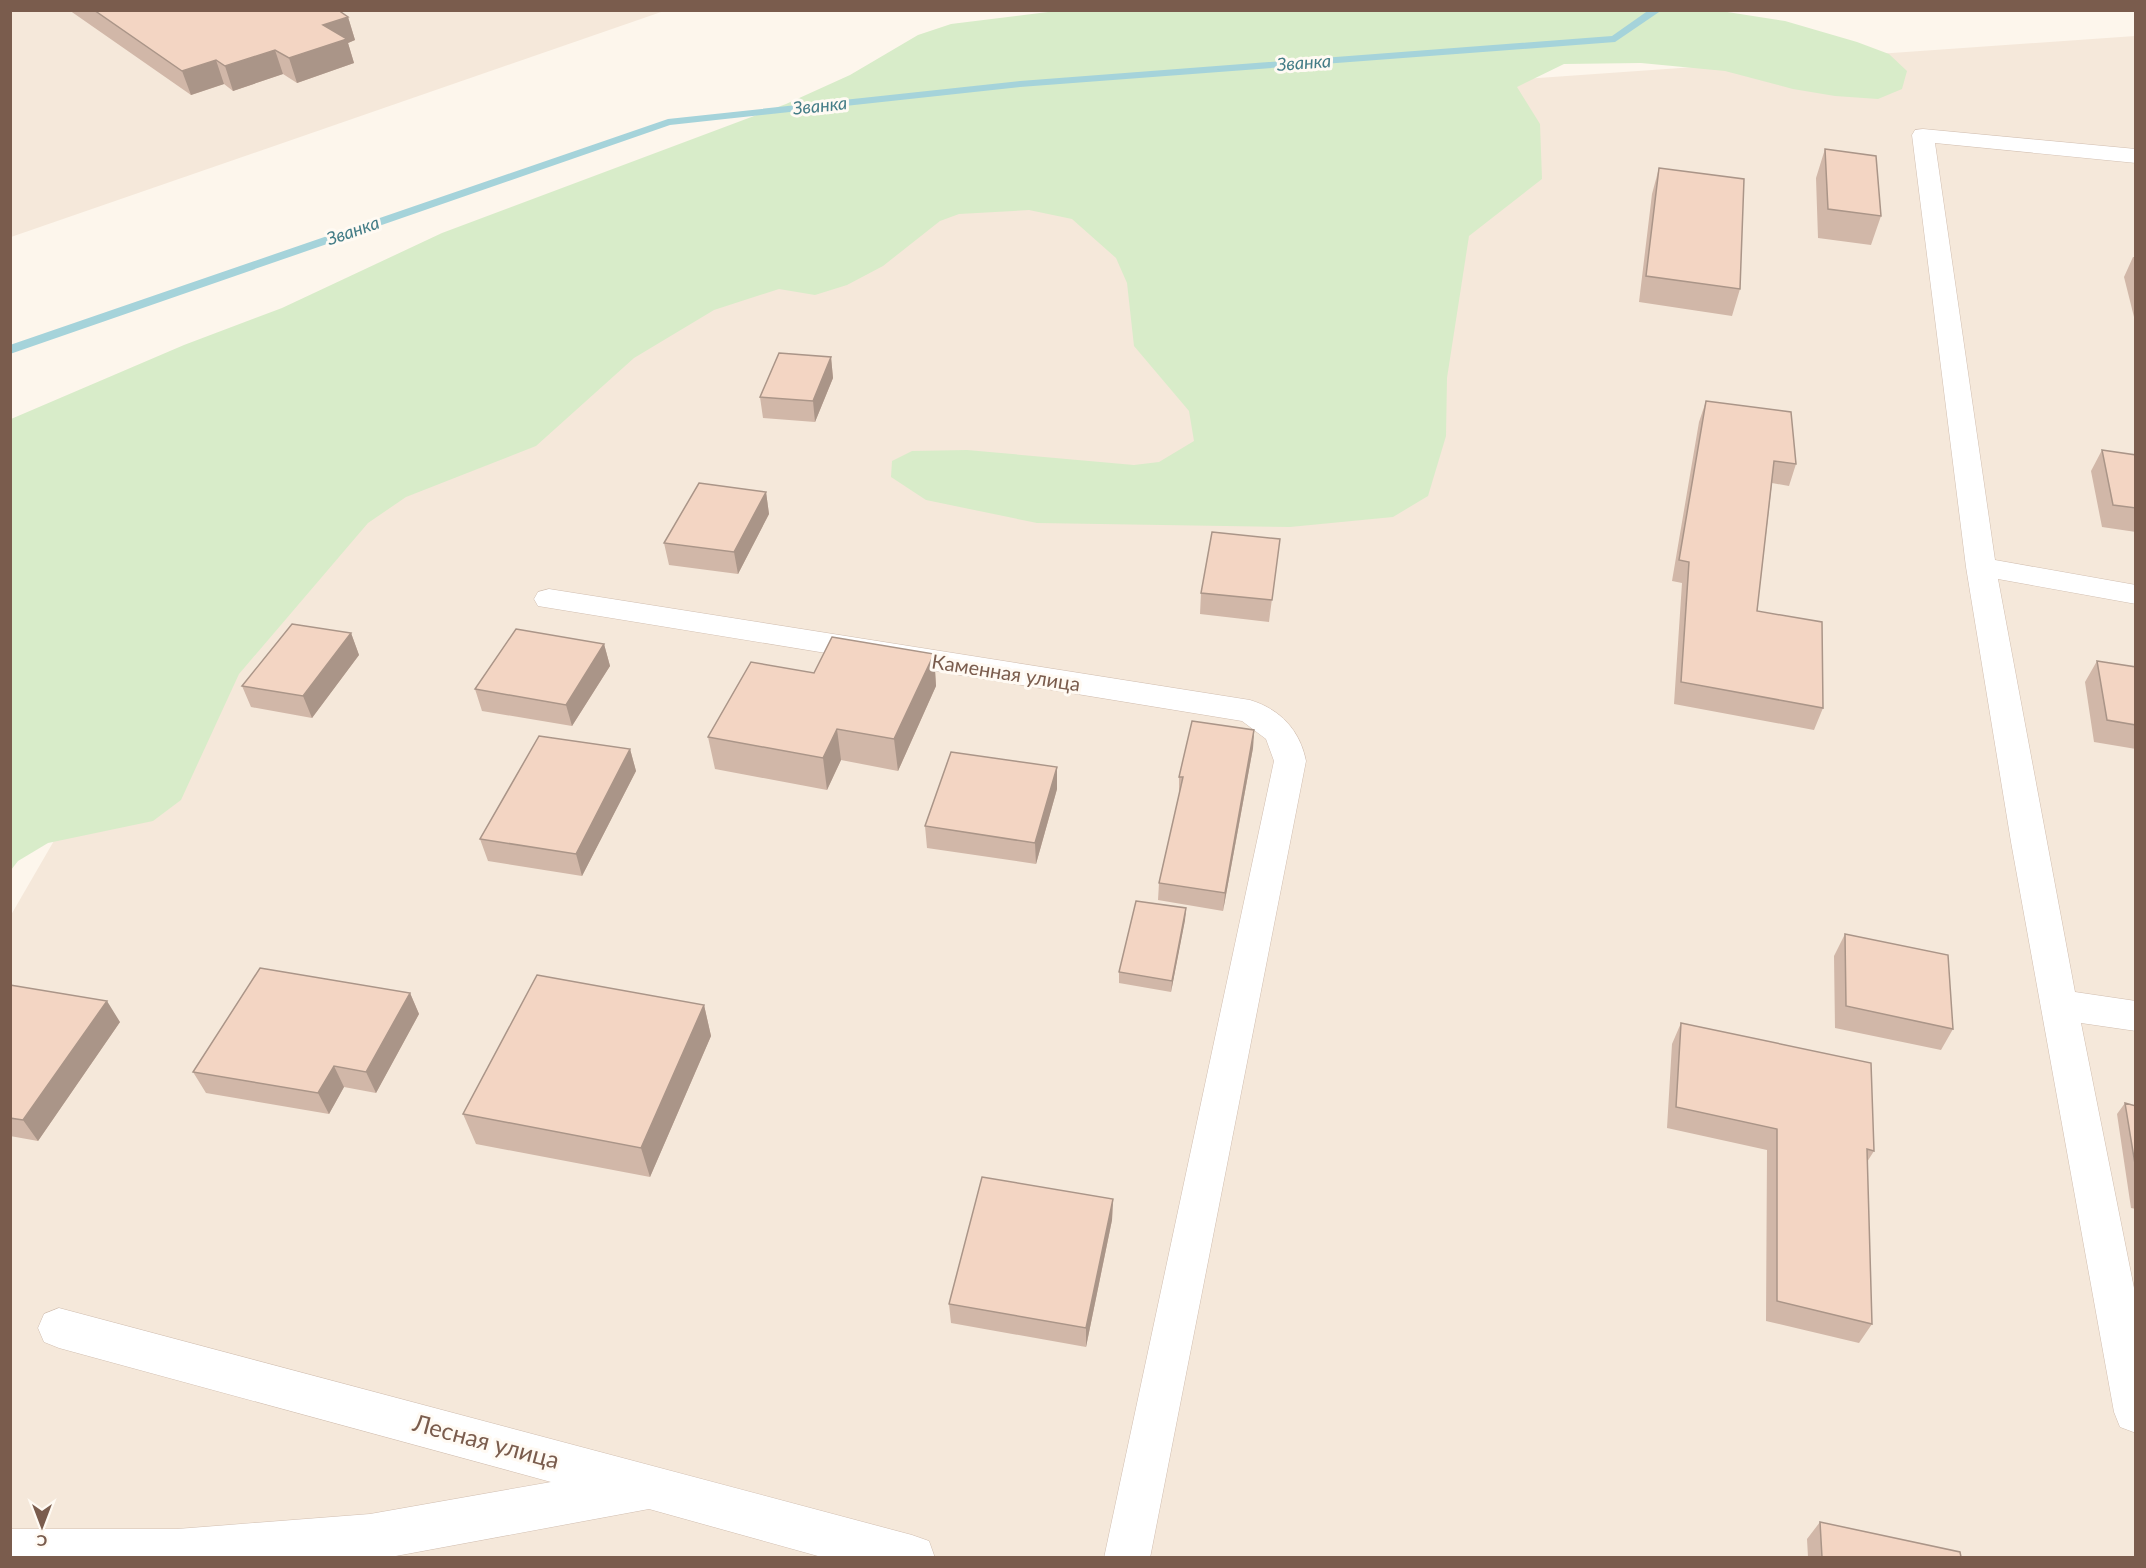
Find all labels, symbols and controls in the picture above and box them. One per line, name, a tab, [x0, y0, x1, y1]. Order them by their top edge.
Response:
water label: Званка	[1275, 49, 1332, 75]
water label: Званка	[791, 91, 848, 119]
water label: Званка	[322, 211, 382, 250]
street label: Каменная улица	[930, 648, 1082, 696]
street label: Лесная улица	[409, 1407, 563, 1474]
north arrow	[12, 1496, 72, 1556]
text: С	[36, 1532, 47, 1551]

